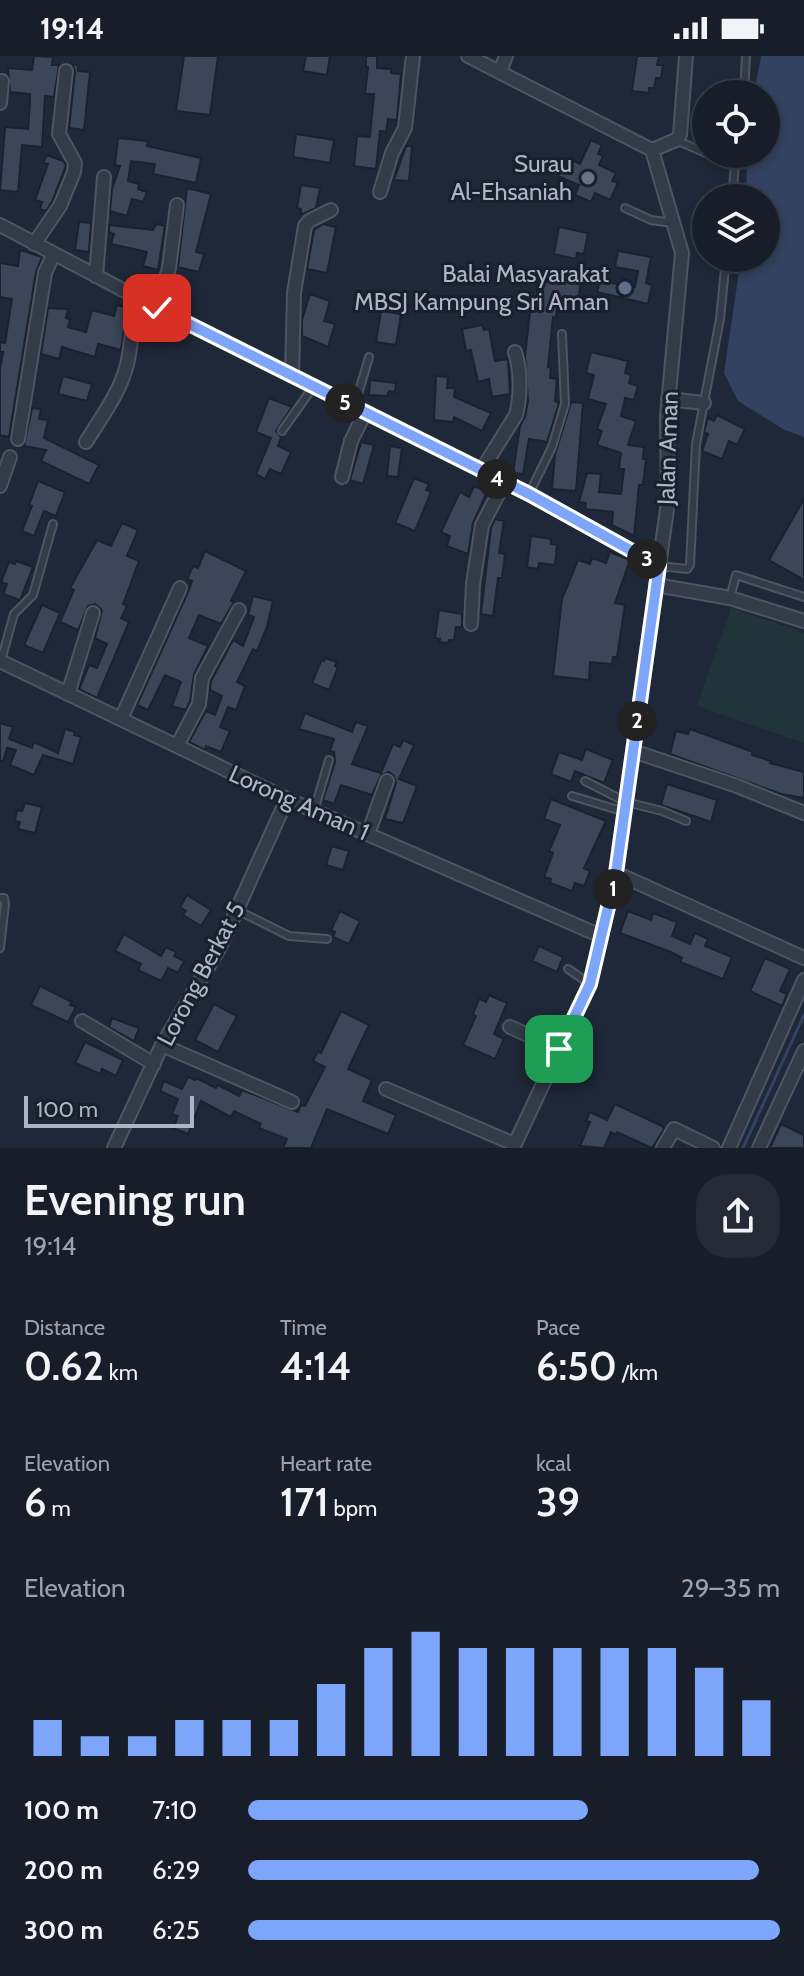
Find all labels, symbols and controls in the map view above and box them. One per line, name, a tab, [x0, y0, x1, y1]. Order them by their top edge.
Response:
text: 19:14	[40, 10, 104, 47]
map controls	[692, 80, 780, 272]
button: locate	[692, 80, 780, 168]
place label: Surau Al-Ehsaniah	[451, 149, 572, 206]
marker: Surau Al-Ehsaniah	[579, 169, 597, 187]
button: layers	[692, 184, 780, 272]
place label: Balai Masyarakat MBSJ Kampung Sri Aman	[354, 259, 609, 316]
pin	[123, 274, 191, 342]
marker: Balai Masyarakat MBSJ Kampung Sri Aman	[616, 279, 634, 297]
icon: check	[135, 286, 179, 330]
pin: 5	[325, 383, 365, 423]
text: 5	[339, 389, 351, 416]
street label: Jalan Aman	[651, 390, 684, 507]
pin: 4	[477, 459, 517, 499]
text: 4	[490, 465, 504, 492]
pin: 3	[627, 539, 667, 579]
text: 3	[641, 545, 653, 572]
pin: 2	[617, 701, 657, 741]
text: 2	[631, 707, 643, 734]
street label: Lorong Aman 1	[225, 759, 374, 846]
pin: 1	[593, 869, 633, 909]
text: 1	[609, 875, 617, 902]
street label: Lorong Berkat 5	[150, 897, 251, 1051]
pin	[525, 1015, 593, 1083]
icon: arrive	[537, 1027, 581, 1071]
scale bar	[24, 1092, 194, 1128]
text: 100 m	[36, 1096, 98, 1123]
text: Evening run	[24, 1173, 246, 1226]
button: share	[696, 1174, 780, 1258]
text: 19:14	[24, 1230, 76, 1262]
text: Distance	[24, 1314, 105, 1341]
text: Time	[280, 1314, 327, 1341]
text: Pace	[536, 1314, 580, 1341]
text: 0.62	[24, 1341, 104, 1390]
text: 4:14	[280, 1341, 351, 1390]
text: 6:50	[536, 1341, 617, 1390]
text: km	[104, 1359, 138, 1386]
text: /km	[617, 1359, 658, 1386]
text: Elevation	[24, 1450, 110, 1477]
text: Heart rate	[280, 1450, 372, 1477]
text: kcal	[536, 1450, 571, 1477]
text: 6	[24, 1477, 47, 1526]
text: 171	[280, 1477, 329, 1526]
text: 39	[536, 1477, 580, 1526]
text: m	[47, 1495, 71, 1522]
text: bpm	[329, 1495, 377, 1522]
text: Elevation	[24, 1572, 126, 1604]
text: 29–35 m	[681, 1572, 780, 1604]
text: 100 m	[24, 1794, 99, 1826]
text: 7:10	[152, 1794, 197, 1826]
text: 200 m	[24, 1854, 103, 1886]
text: 6:29	[152, 1854, 201, 1886]
text: 300 m	[24, 1914, 103, 1946]
text: 6:25	[152, 1914, 200, 1946]

